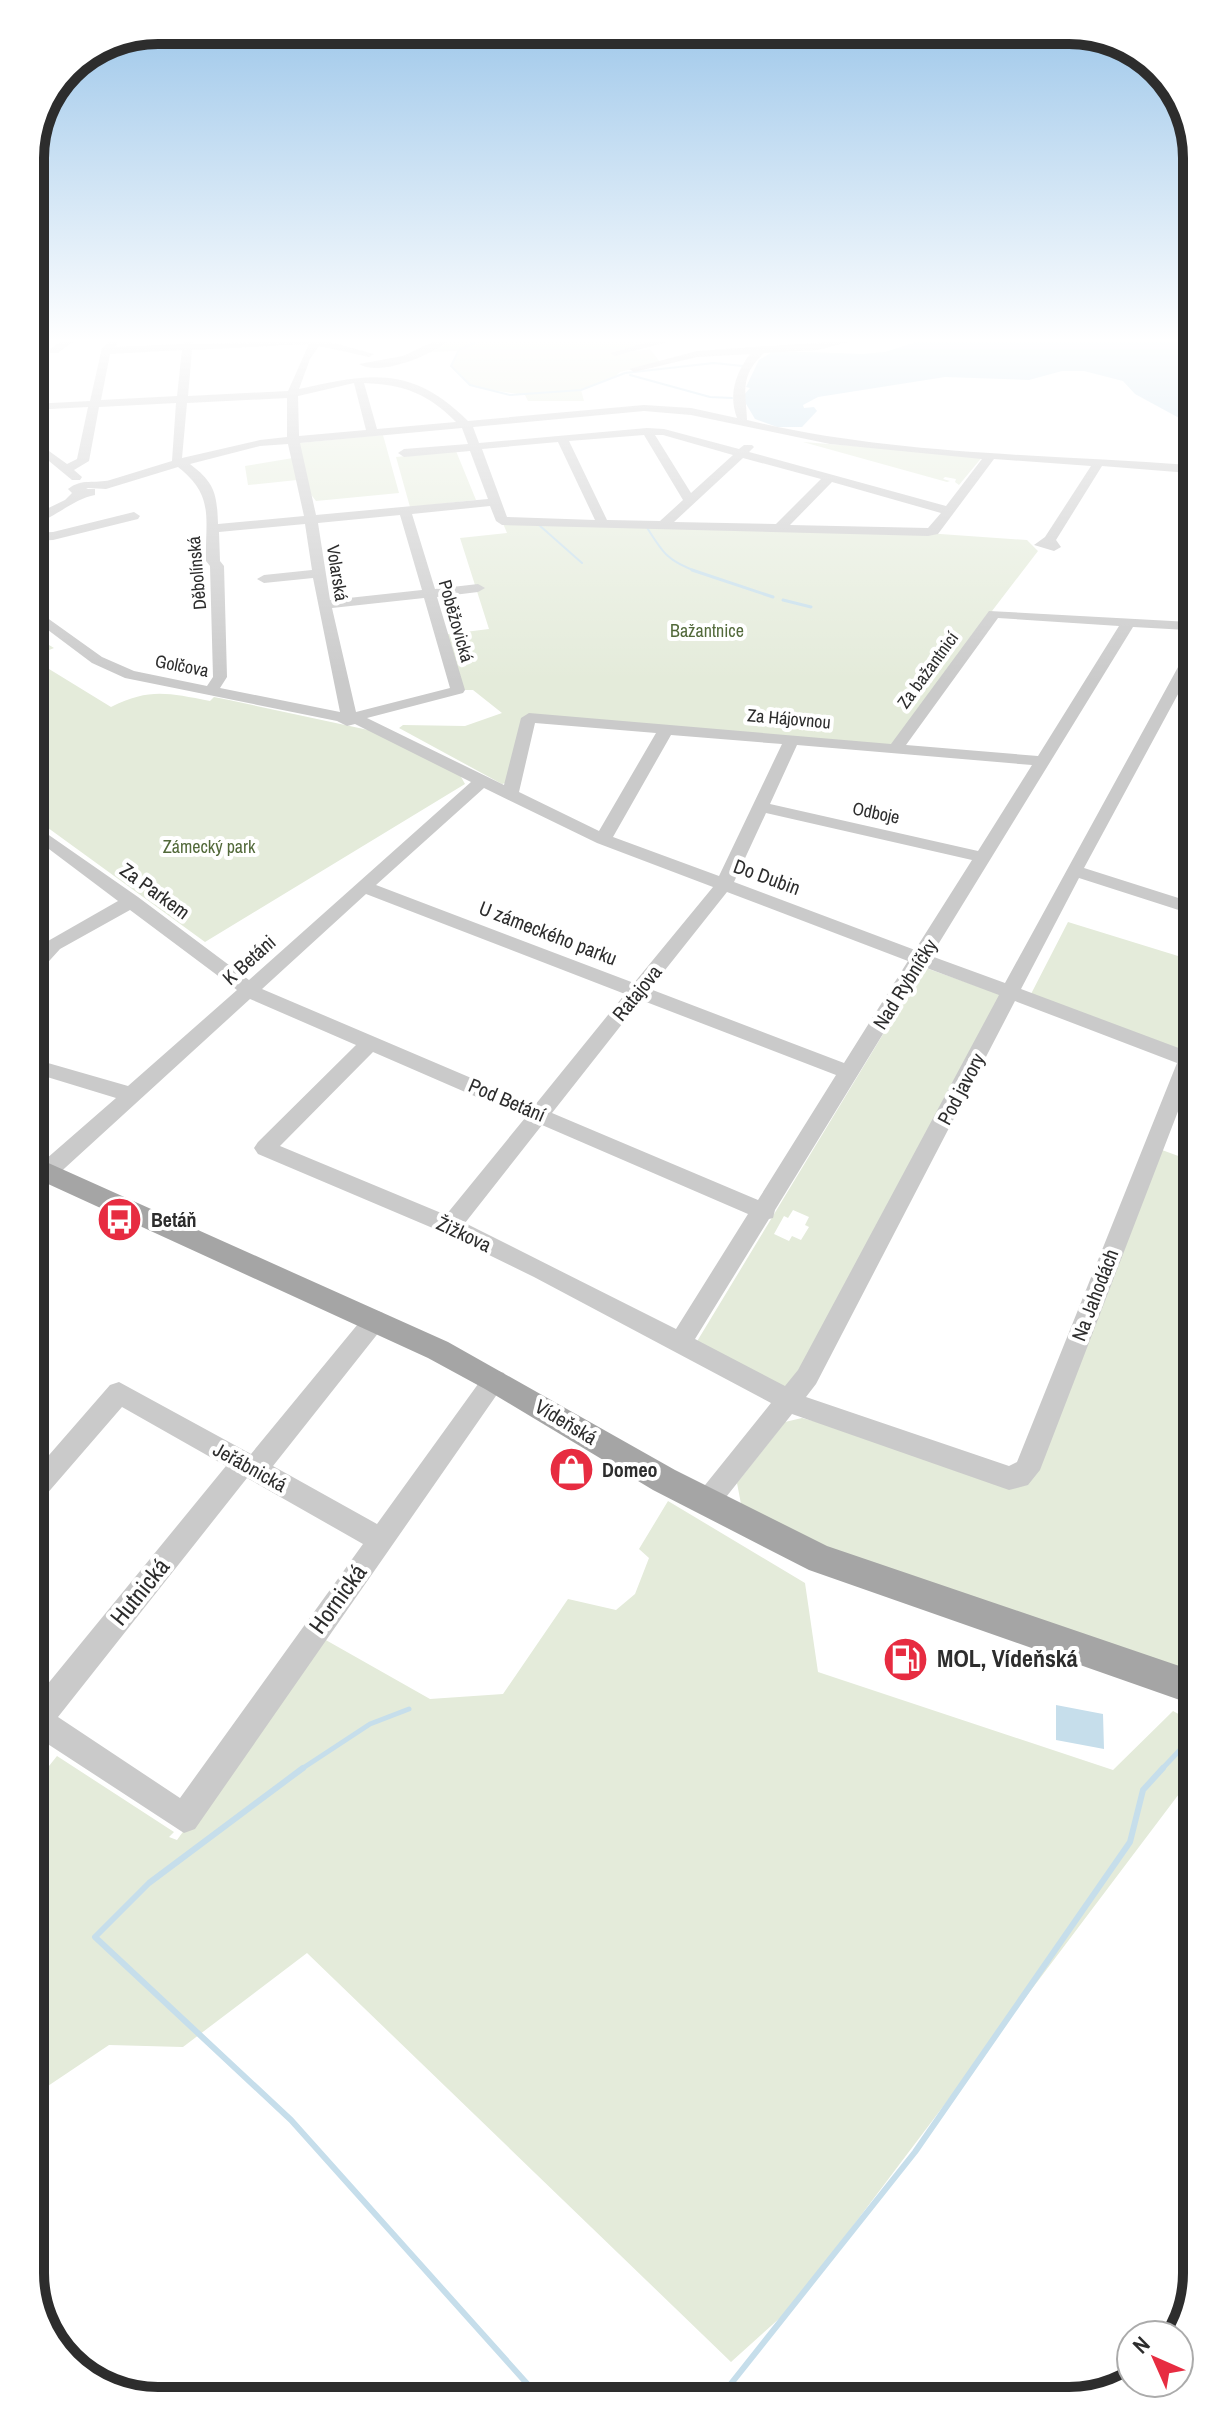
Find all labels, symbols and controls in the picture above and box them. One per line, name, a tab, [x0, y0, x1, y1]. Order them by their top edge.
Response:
street label: Děbolínská	[181, 535, 212, 611]
street label: Volarská	[321, 543, 354, 603]
street label: Poběžovická	[433, 577, 480, 665]
park label: Bažantnice	[670, 618, 744, 643]
street label: Za bažantnicí	[891, 625, 965, 713]
street label: Golčova	[153, 648, 211, 683]
street label: Za Hájovnou	[746, 702, 832, 735]
street label: Odboje	[850, 795, 902, 830]
park label: Zámecký park	[163, 834, 256, 859]
street label: Do Dubin	[730, 852, 804, 901]
street label: Za Parkem	[115, 856, 196, 925]
street label: U zámeckého parku	[475, 894, 621, 971]
street label: K Betáni	[216, 929, 281, 991]
street label: Nad Rybníčky	[866, 933, 943, 1034]
street label: Ratajova	[606, 959, 667, 1026]
street label: Pod javory	[930, 1048, 991, 1129]
street label: Pod Betání	[465, 1071, 550, 1128]
bus stop icon: Betáň	[96, 1196, 144, 1244]
place label: Betáň	[151, 1206, 197, 1233]
street label: Žižkova	[432, 1209, 496, 1258]
street label: Na Jahodách	[1065, 1245, 1124, 1345]
street label: Vídeňská	[530, 1392, 602, 1451]
street label: Jeřábnická	[209, 1435, 292, 1498]
shop icon: Domeo	[547, 1446, 595, 1494]
place label: Domeo	[602, 1456, 658, 1483]
street label: Hutnická	[102, 1551, 176, 1632]
street label: Hornická	[301, 1557, 373, 1640]
fuel station icon: MOL, Vídeňská	[882, 1635, 930, 1683]
place label: MOL, Vídeňská	[937, 1642, 1078, 1674]
north arrow	[1115, 2319, 1195, 2399]
text: N	[1126, 2330, 1156, 2360]

